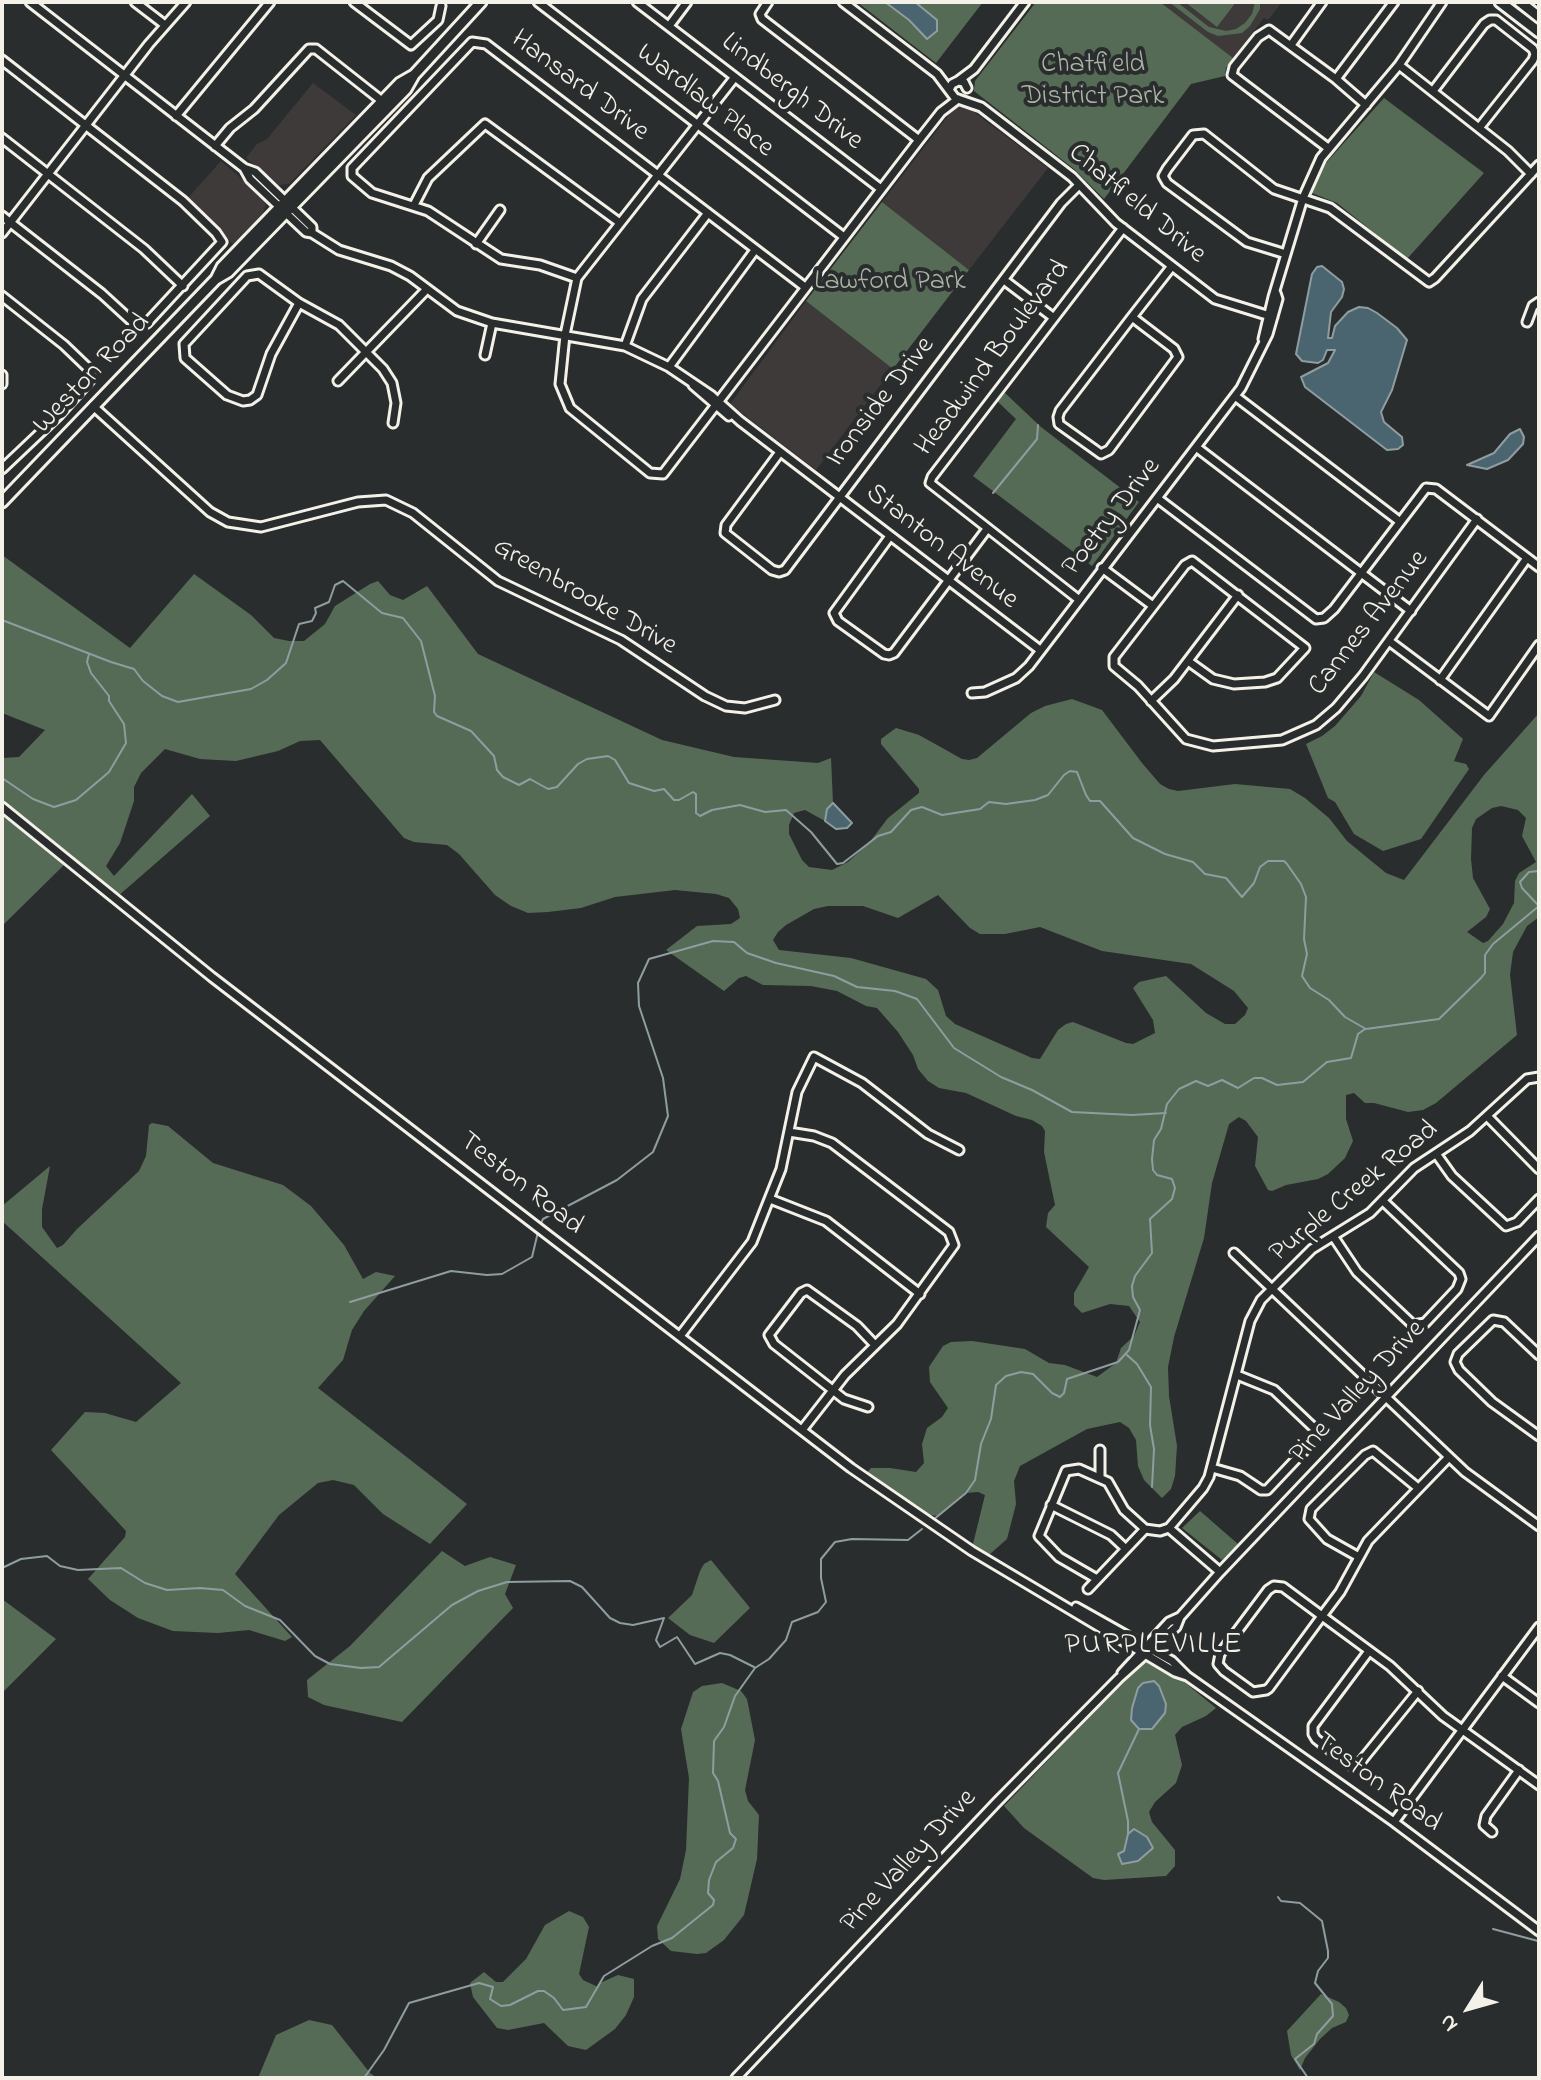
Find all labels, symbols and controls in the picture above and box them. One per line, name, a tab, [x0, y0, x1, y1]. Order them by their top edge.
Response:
street label: Hansard Drive	[503, 24, 655, 150]
street label: Lindbergh Drive	[713, 27, 869, 159]
street label: Wardlaw Place	[628, 38, 780, 166]
park label: Chatfield District Park	[1022, 49, 1164, 115]
street label: Chatfield Drive	[1060, 138, 1212, 272]
street label: Headwind Boulevard	[909, 254, 1079, 464]
park label: Lawford Park	[814, 266, 966, 300]
street label: Weston Road	[27, 308, 159, 442]
street label: Ironside Drive	[821, 331, 943, 475]
street label: Poetry Drive	[1056, 452, 1170, 584]
street label: Stanton Avenue	[858, 478, 1024, 618]
street label: Greenbrooke Drive	[486, 532, 682, 664]
street label: Cannes Avenue	[1303, 544, 1437, 704]
street label: Purple Creek Road	[1264, 1115, 1446, 1271]
street label: Teston Road	[451, 1126, 589, 1244]
street label: Pine Valley Drive	[1284, 1314, 1434, 1472]
district label: PURPLEVILLE	[1064, 1629, 1244, 1665]
street label: Teston Road	[1307, 1727, 1447, 1841]
street label: Pine Valley Drive	[835, 1783, 985, 1941]
north arrow	[1429, 1968, 1509, 2048]
text: N	[1433, 2007, 1467, 2038]

